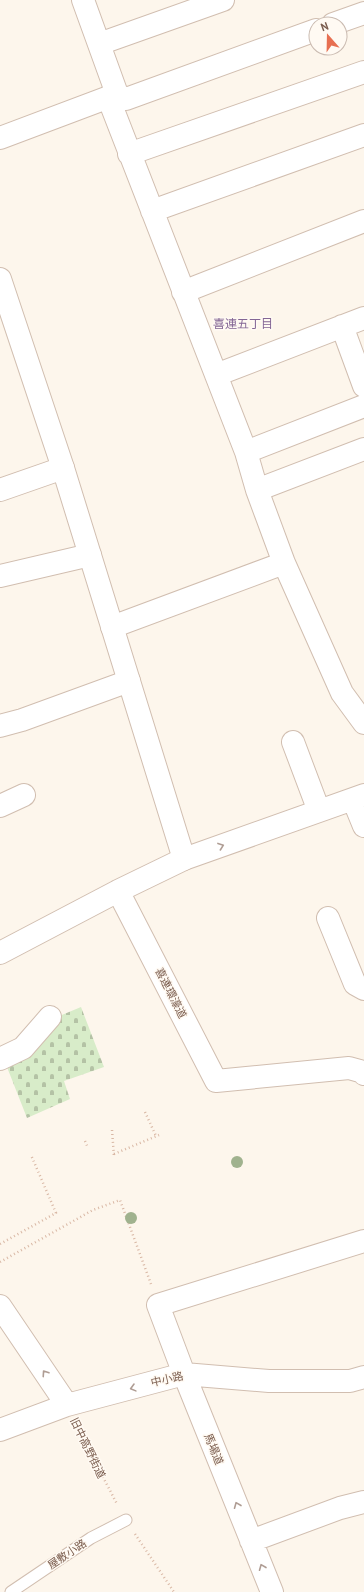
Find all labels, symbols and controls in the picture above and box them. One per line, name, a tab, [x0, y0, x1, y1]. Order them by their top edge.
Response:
north arrow	[308, 16, 348, 56]
text: N	[319, 19, 330, 34]
district label: 喜連五丁目	[213, 316, 273, 331]
one-way arrow	[217, 842, 224, 850]
street label: 喜連環濠道	[152, 965, 190, 1021]
street label: 中小路	[149, 1368, 185, 1390]
one-way arrow	[43, 1370, 50, 1377]
one-way arrow	[130, 1383, 136, 1391]
street label: 旧中高野街道	[67, 1415, 109, 1481]
street label: 馬場道	[201, 1431, 227, 1467]
one-way arrow	[233, 1502, 241, 1509]
street label: 屋敷小路	[45, 1536, 89, 1572]
one-way arrow	[258, 1563, 266, 1570]

